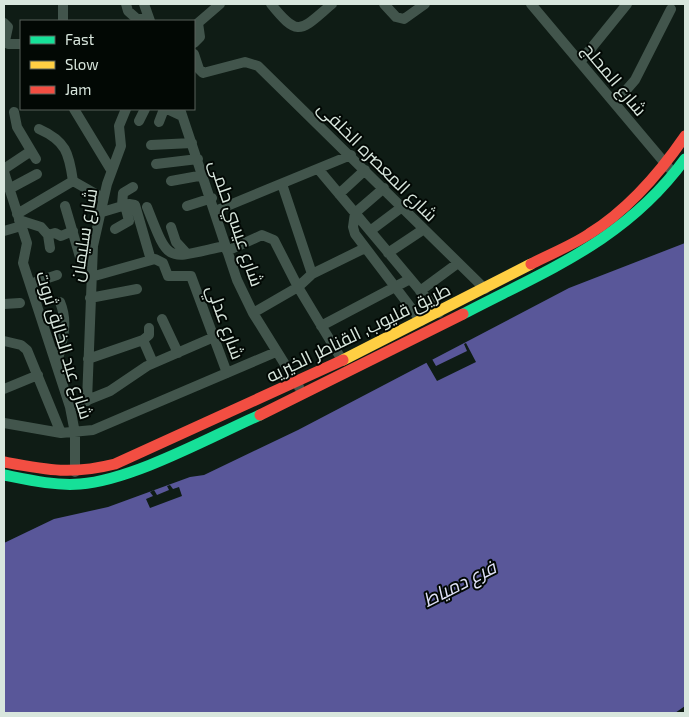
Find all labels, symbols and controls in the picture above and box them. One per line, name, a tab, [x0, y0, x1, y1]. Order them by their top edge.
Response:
legend	[20, 20, 195, 110]
text: Fast	[65, 30, 95, 48]
street label: شارع المحلج	[577, 38, 652, 121]
text: Slow	[65, 55, 99, 73]
text: Jam	[65, 80, 91, 98]
street label: شارع المعصره الخلفى	[312, 96, 443, 227]
street label: شارع عيسي حلمى	[202, 157, 269, 290]
street label: شارع سليمان	[65, 187, 103, 283]
street label: شارع عبد الخالق ثروت	[30, 268, 98, 422]
street label: طريق قليوب, القناطر الخيريه	[262, 278, 455, 388]
street label: شارع عدلي	[199, 282, 250, 364]
water label: فرع دمياط	[419, 554, 502, 614]

